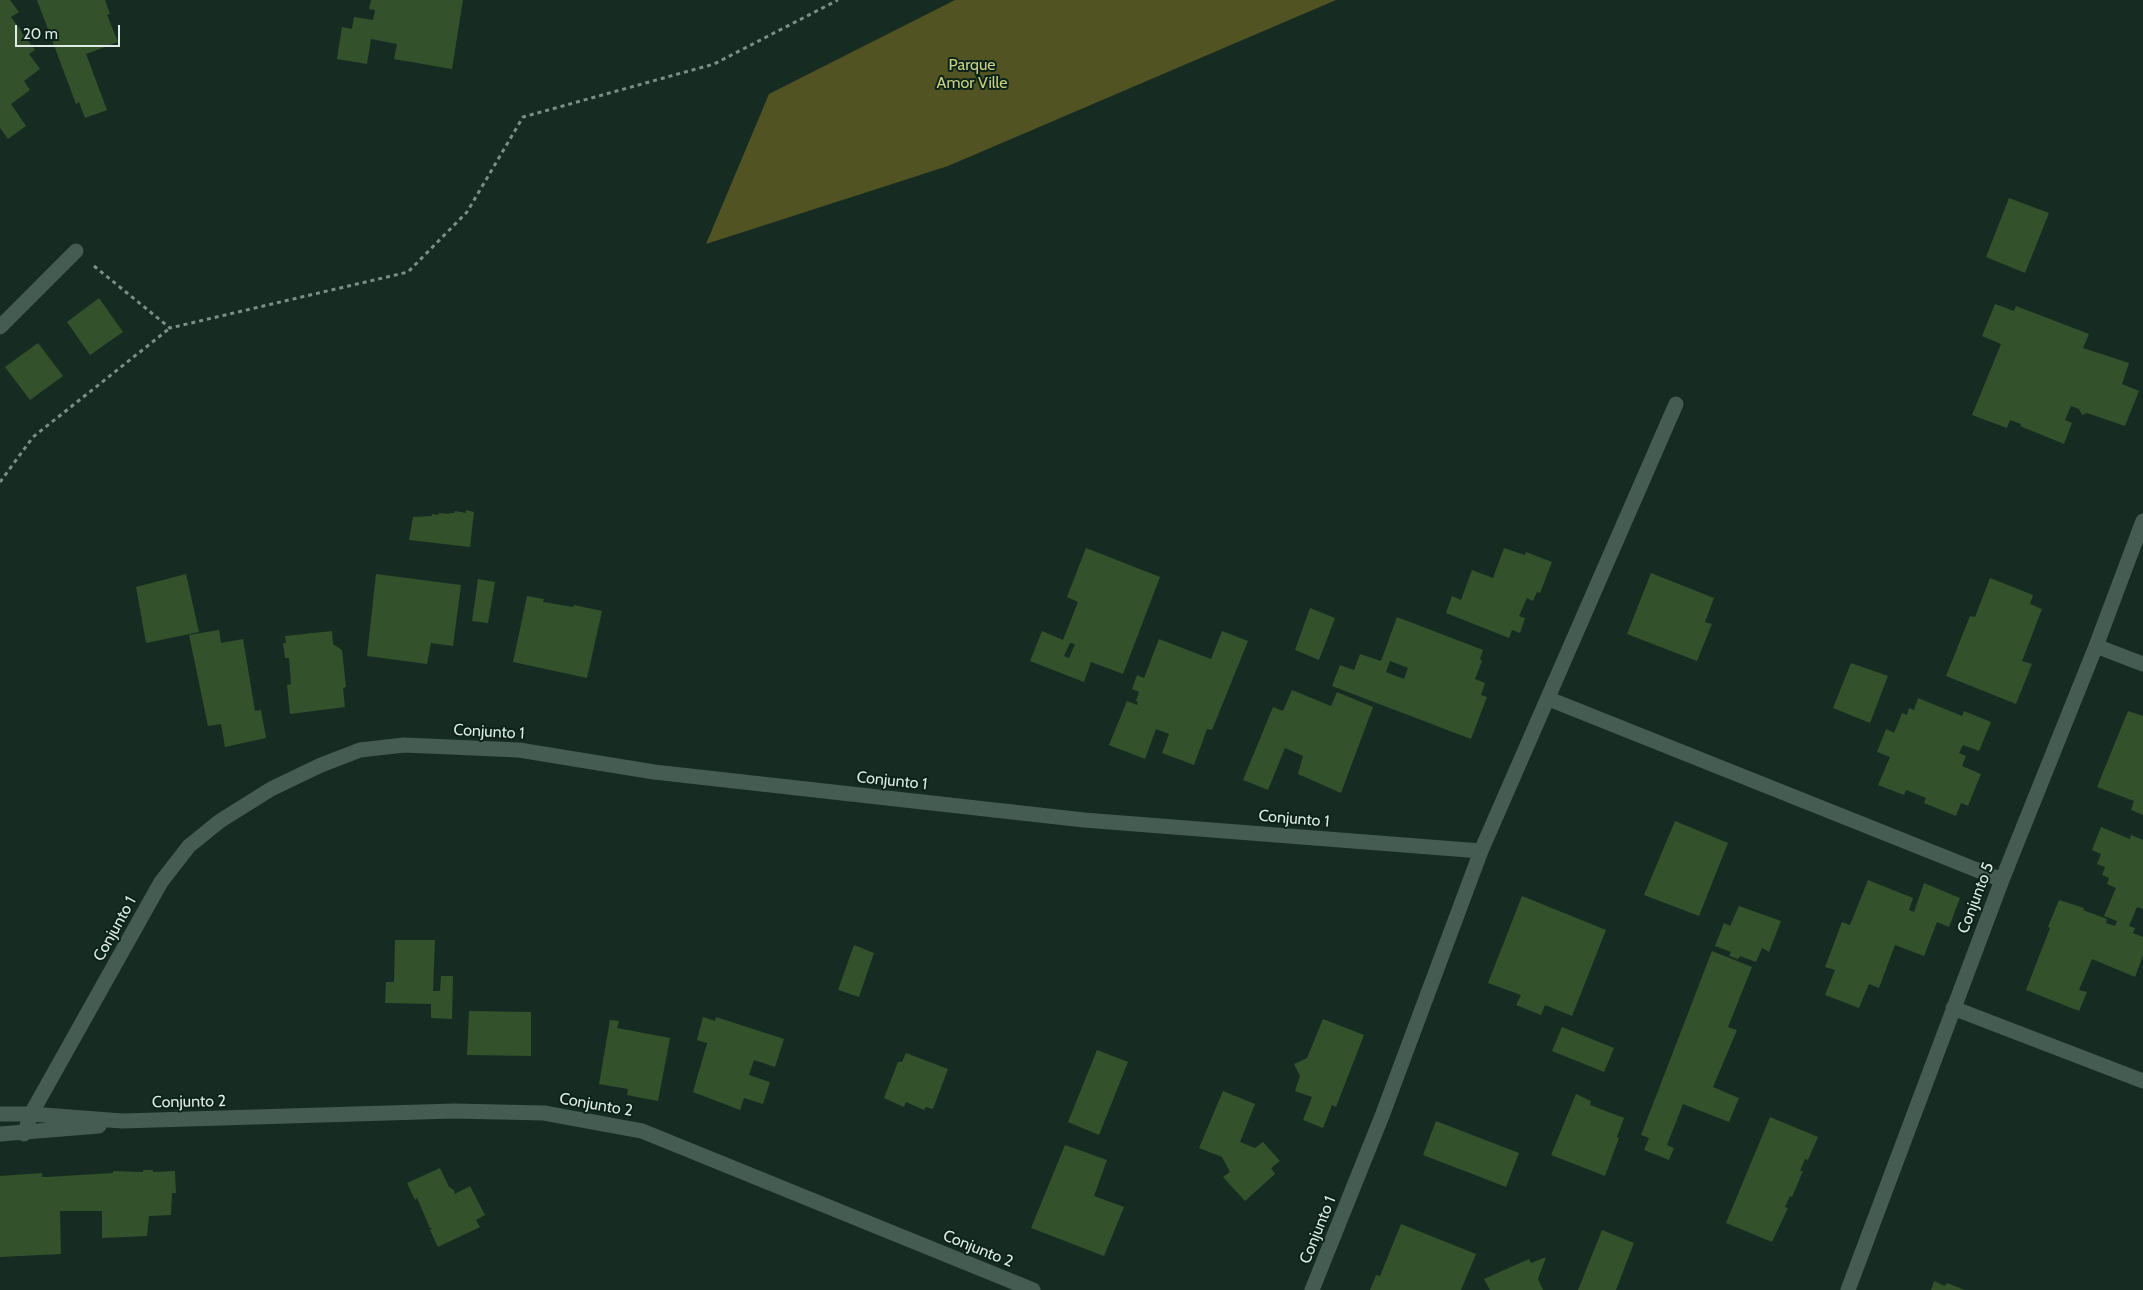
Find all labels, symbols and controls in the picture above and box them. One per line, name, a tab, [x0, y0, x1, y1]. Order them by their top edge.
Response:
scale bar	[18, 15, 122, 47]
text: 20 m	[23, 25, 58, 43]
park label: Parque Amor Ville	[937, 55, 1007, 93]
street label: Conjunto 1	[453, 721, 525, 743]
street label: Conjunto 1	[856, 768, 928, 794]
street label: Conjunto 1	[1258, 806, 1330, 832]
street label: Conjunto 5	[1954, 860, 1998, 936]
street label: Conjunto 1	[89, 893, 141, 965]
street label: Conjunto 2	[558, 1089, 634, 1121]
street label: Conjunto 2	[152, 1092, 226, 1112]
street label: Conjunto 1	[1296, 1194, 1340, 1266]
street label: Conjunto 2	[940, 1226, 1016, 1272]

